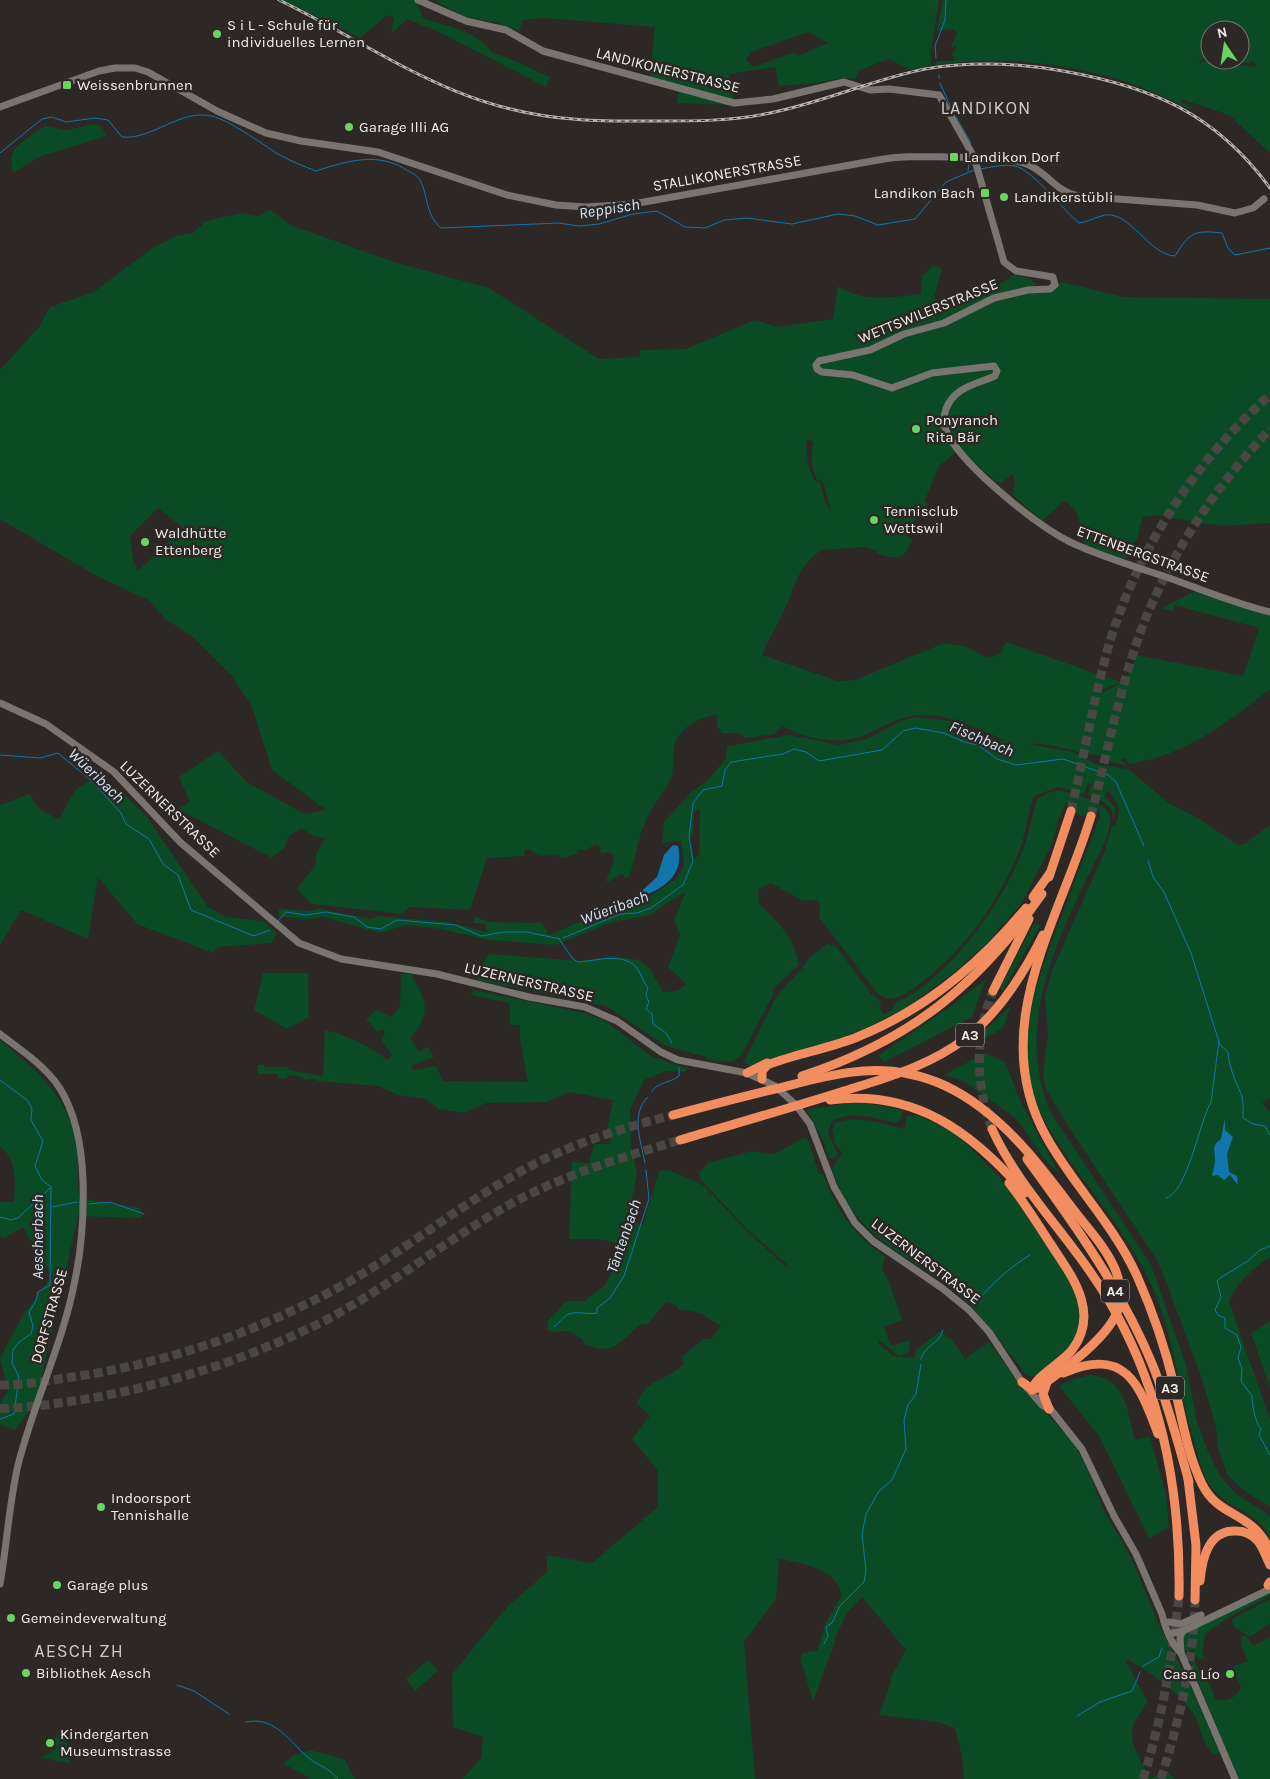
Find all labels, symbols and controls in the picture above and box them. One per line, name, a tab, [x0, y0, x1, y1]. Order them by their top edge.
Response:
place label: S i L - Schule für individuelles Lernen	[227, 16, 365, 51]
north arrow	[1200, 20, 1250, 70]
text: N	[1215, 23, 1229, 42]
marker: S i L - Schule für individuelles Lernen	[211, 28, 223, 40]
street label: LANDIKONERSTRASSE	[594, 43, 742, 97]
place label: Weissenbrunnen	[77, 76, 193, 94]
marker: Weissenbrunnen	[61, 79, 73, 91]
district label: LANDIKON	[941, 97, 1031, 119]
place label: Garage Illi AG	[359, 118, 449, 136]
marker: Garage Illi AG	[343, 121, 355, 133]
place label: Landikon Dorf	[964, 148, 1060, 166]
street label: STALLIKONERSTRASSE	[651, 151, 803, 195]
marker: Landikon Dorf	[948, 151, 960, 163]
place label: Landikon Bach	[874, 184, 975, 202]
marker: Landikon Bach	[979, 187, 991, 199]
place label: Landikerstübli	[1014, 188, 1113, 206]
marker: Landikerstübli	[998, 191, 1010, 203]
water label: Reppisch	[577, 194, 641, 223]
street label: WETTSWILERSTRASSE	[856, 275, 1000, 347]
place label: Ponyranch Rita Bär	[926, 411, 998, 446]
marker: Ponyranch Rita Bär	[910, 423, 922, 435]
place label: Tennisclub Wettswil	[884, 502, 958, 537]
marker: Tennisclub Wettswil	[868, 514, 880, 526]
street label: ETTENBERGSTRASSE	[1074, 522, 1212, 586]
place label: Waldhütte Ettenberg	[155, 524, 226, 559]
marker: Waldhütte Ettenberg	[139, 536, 151, 548]
water label: Fischbach	[947, 716, 1017, 761]
water label: Wüeribach	[65, 744, 129, 807]
street label: LUZERNERSTRASSE	[116, 757, 224, 861]
water label: Wüeribach	[578, 886, 651, 929]
street label: LUZERNERSTRASSE	[463, 958, 595, 1006]
road number: A3	[956, 1024, 984, 1046]
water label: Aescherbach	[28, 1195, 47, 1279]
water label: Täntenbach	[602, 1197, 645, 1276]
street label: LUZERNERSTRASSE	[868, 1214, 984, 1308]
street label: DORFSTRASSE	[27, 1267, 71, 1365]
road number: A4	[1101, 1280, 1129, 1302]
road number: A3	[1156, 1376, 1184, 1400]
place label: Indoorsport Tennishalle	[111, 1489, 191, 1524]
marker: Indoorsport Tennishalle	[95, 1501, 107, 1513]
place label: Garage plus	[67, 1576, 148, 1594]
marker: Garage plus	[51, 1579, 63, 1591]
place label: Gemeindeverwaltung	[21, 1609, 167, 1627]
marker: Gemeindeverwaltung	[5, 1612, 17, 1624]
district label: AESCH ZH	[34, 1640, 124, 1662]
place label: Bibliothek Aesch	[36, 1664, 151, 1682]
place label: Casa Lío	[1163, 1665, 1220, 1683]
marker: Bibliothek Aesch	[20, 1667, 32, 1679]
marker: Casa Lío	[1224, 1668, 1236, 1680]
place label: Kindergarten Museumstrasse	[60, 1725, 171, 1760]
marker: Kindergarten Museumstrasse	[44, 1737, 56, 1749]

